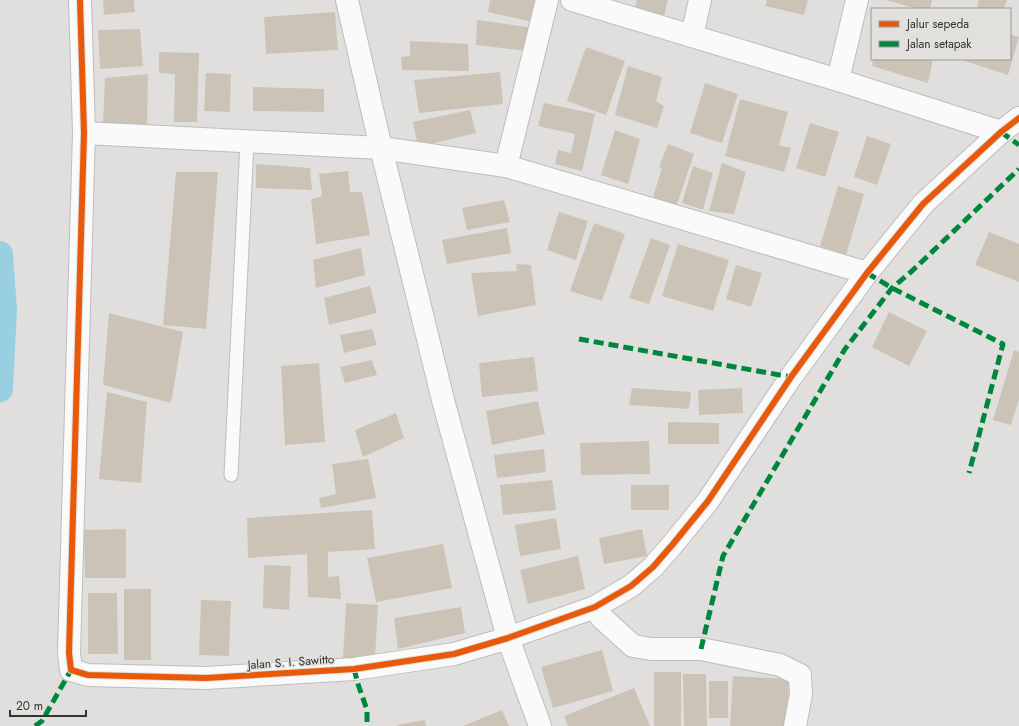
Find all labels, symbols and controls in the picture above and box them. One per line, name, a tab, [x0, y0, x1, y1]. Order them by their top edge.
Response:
legend	[871, 8, 1011, 60]
text: Jalur sepeda	[905, 15, 969, 33]
text: Jalan setapak	[905, 35, 972, 53]
street label: Jalan S. I. Sawitto	[245, 650, 335, 674]
scale bar	[10, 692, 86, 718]
text: 20 m	[16, 697, 43, 715]

